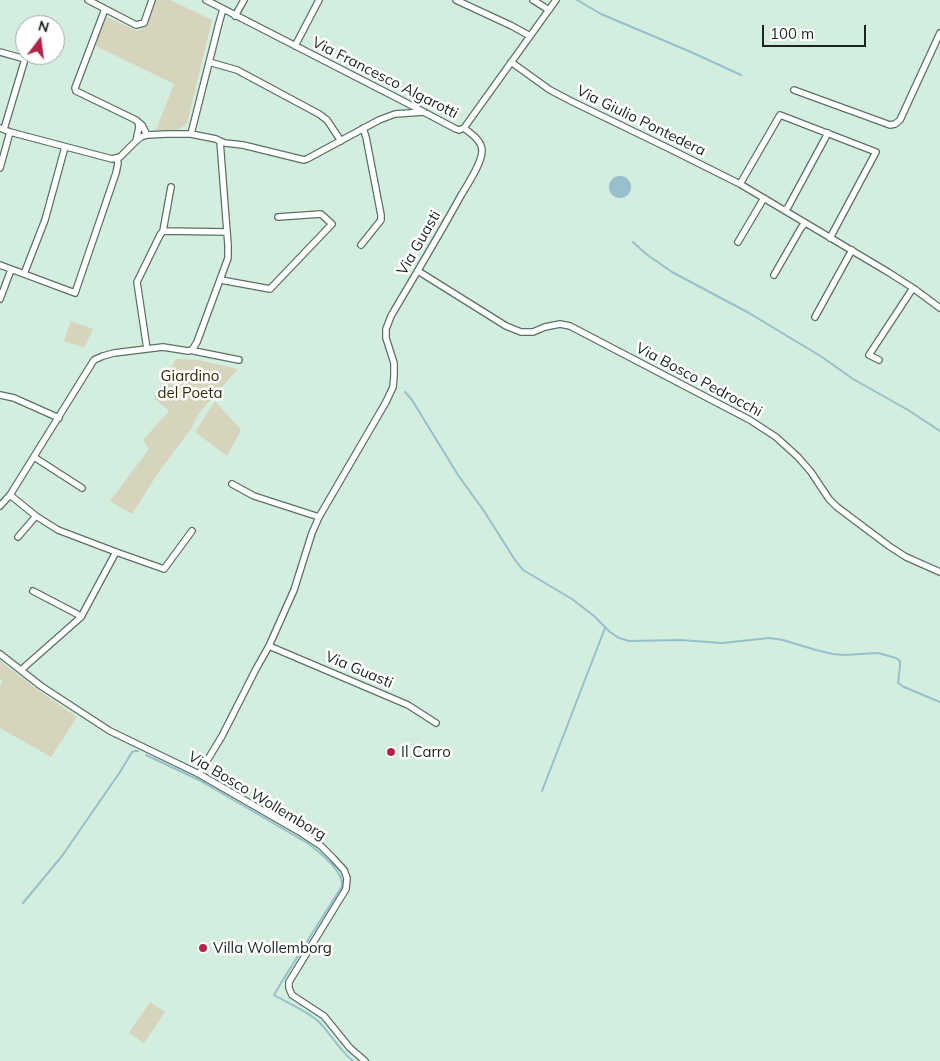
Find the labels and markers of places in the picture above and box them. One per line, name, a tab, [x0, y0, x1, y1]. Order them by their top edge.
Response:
place label: Il Carro	[401, 743, 451, 761]
marker: Il Carro	[385, 746, 397, 758]
place label: Villa Wollemborg	[213, 939, 332, 957]
marker: Villa Wollemborg	[197, 942, 209, 954]

